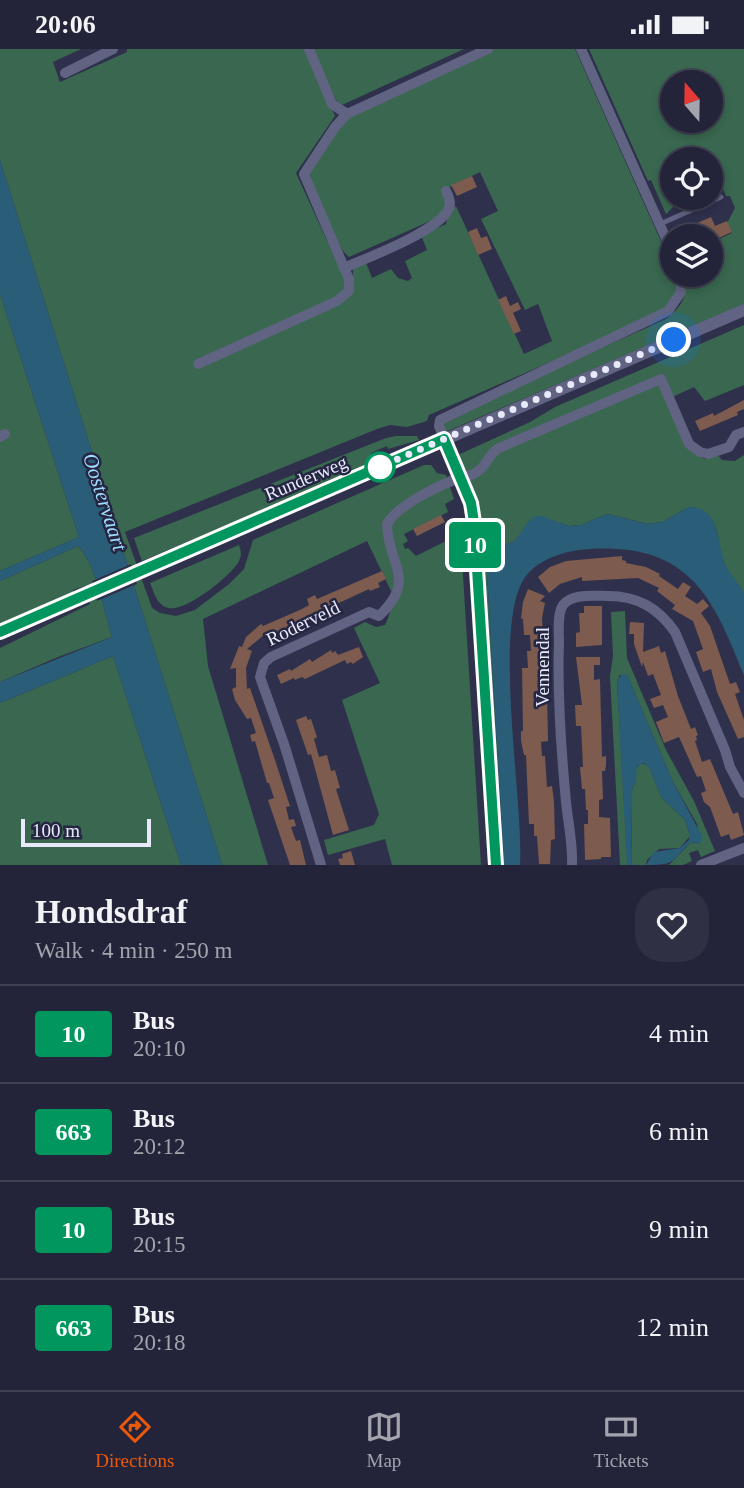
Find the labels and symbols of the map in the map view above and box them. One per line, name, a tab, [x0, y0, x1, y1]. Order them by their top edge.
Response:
north arrow	[660, 70, 723, 133]
your location	[656, 322, 691, 357]
water label: Oostervaart	[78, 450, 132, 555]
street label: Runderweg	[262, 451, 351, 505]
unlabelled marker	[365, 452, 395, 482]
line badge: 10	[444, 522, 506, 568]
street label: Roderveld	[263, 596, 344, 650]
street label: Vennendal	[532, 627, 553, 707]
scale bar	[21, 816, 150, 848]

